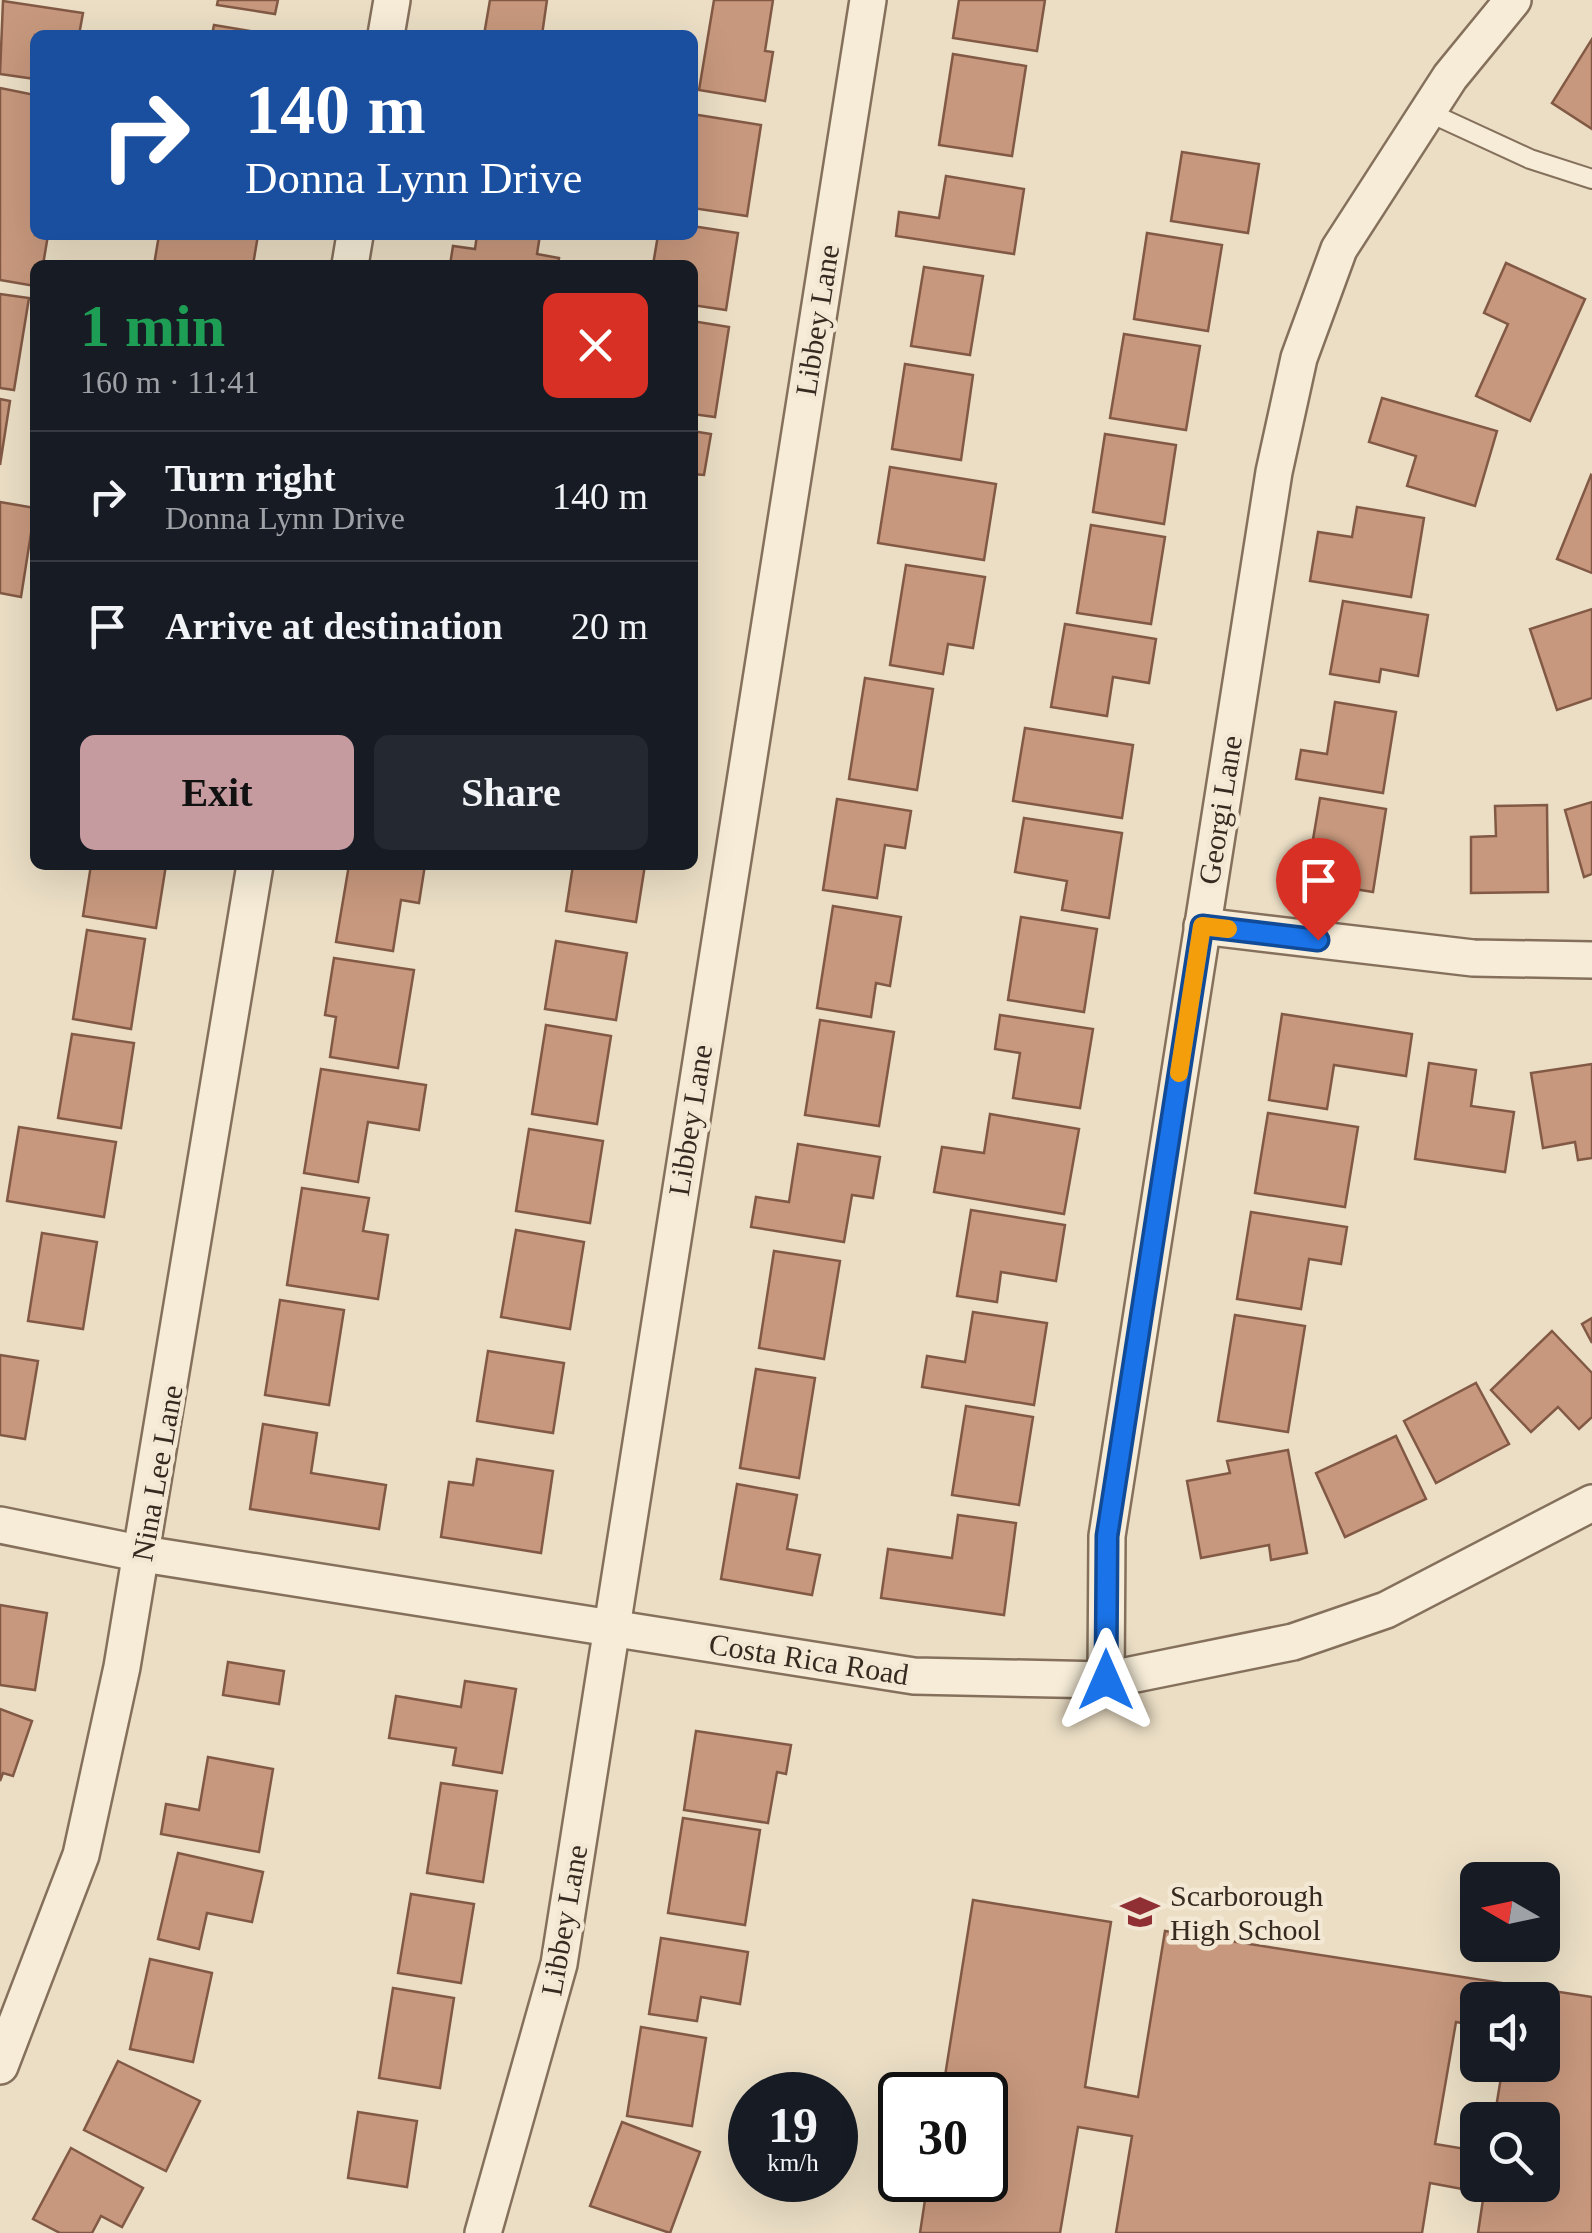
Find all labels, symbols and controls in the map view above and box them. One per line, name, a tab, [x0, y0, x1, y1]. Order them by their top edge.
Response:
icon: right	[80, 70, 210, 200]
text: 140 m	[245, 71, 426, 148]
text: Donna Lynn Drive	[245, 153, 582, 203]
street label: Libbey Lane	[789, 242, 845, 398]
text: 1 min	[80, 293, 225, 359]
button: close	[543, 293, 648, 398]
text: 160 m · 11:41	[80, 364, 259, 400]
text: Turn right	[165, 457, 336, 499]
icon: right	[80, 469, 135, 524]
text: 140 m	[552, 475, 648, 517]
text: Donna Lynn Drive	[165, 500, 405, 536]
icon: arrive	[80, 599, 135, 654]
text: Arrive at destination	[165, 605, 503, 647]
text: 20 m	[571, 605, 648, 647]
street label: Georgi Lane	[1192, 733, 1248, 887]
button: Exit	[80, 735, 354, 850]
button: Share	[374, 735, 648, 850]
pin	[1276, 838, 1361, 941]
icon: arrive	[1291, 853, 1346, 908]
street label: Libbey Lane	[662, 1042, 718, 1198]
street label: Nina Lee Lane	[125, 1382, 189, 1564]
street label: Costa Rica Road	[707, 1627, 911, 1691]
position arrow	[1054, 1628, 1158, 1732]
street label: Libbey Lane	[535, 1842, 593, 1998]
north arrow	[1460, 1862, 1560, 1962]
map controls	[1460, 1862, 1560, 2202]
place label: Scarborough High School	[1170, 1879, 1323, 1946]
school or university icon: Scarborough High School	[1119, 1891, 1161, 1933]
button: sound	[1460, 1982, 1560, 2082]
speed limit sign: 30	[878, 2072, 1008, 2202]
text: 19	[768, 2097, 818, 2153]
button: search	[1460, 2102, 1560, 2202]
text: km/h	[767, 2149, 819, 2176]

